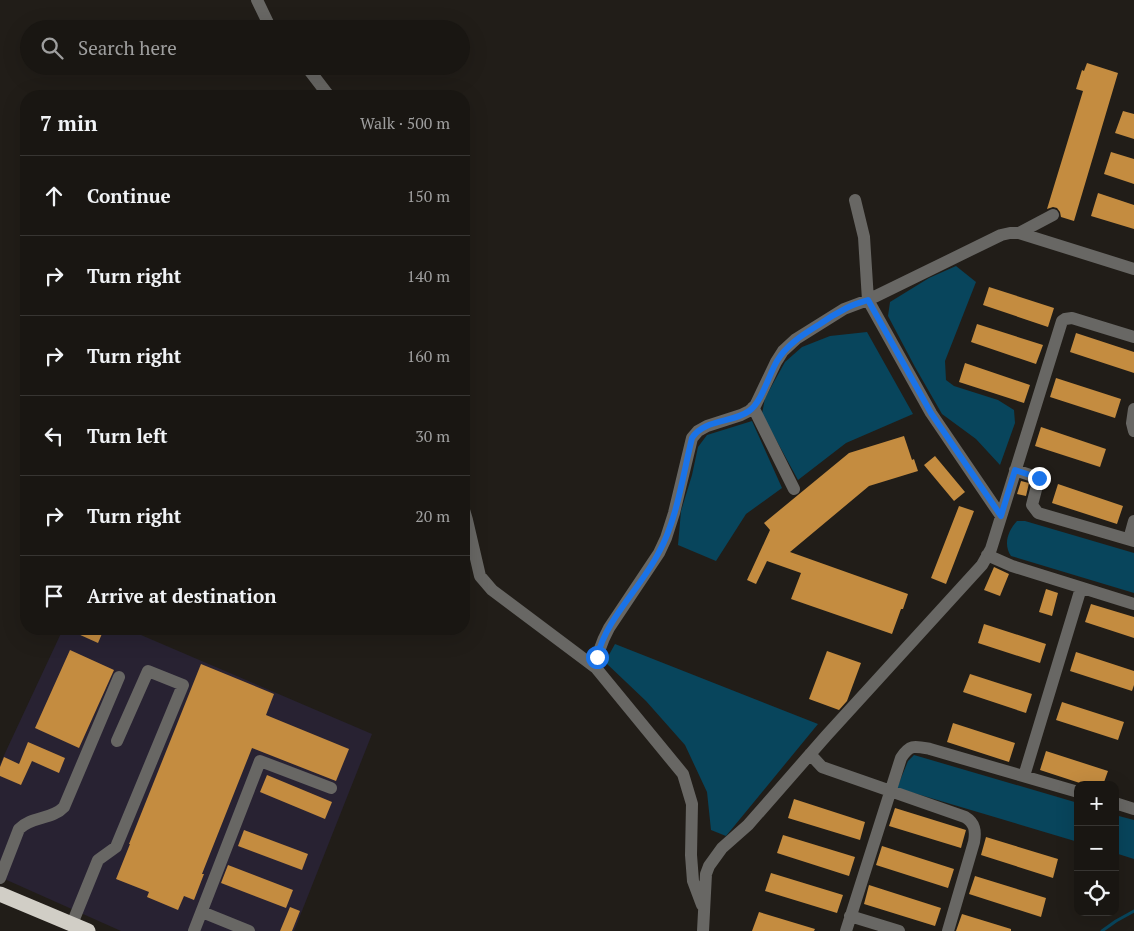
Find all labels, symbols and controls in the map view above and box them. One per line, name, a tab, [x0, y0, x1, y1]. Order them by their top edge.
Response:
search box	[20, 20, 470, 75]
icon: search	[38, 34, 66, 62]
text: Search here	[78, 35, 177, 60]
text: 7 min	[40, 109, 97, 137]
text: Walk · 500 m	[360, 112, 450, 134]
icon: ahead	[40, 182, 68, 210]
text: Continue	[87, 183, 171, 208]
text: 150 m	[407, 185, 450, 207]
icon: right	[40, 262, 68, 290]
text: Turn right	[87, 263, 181, 288]
text: 140 m	[407, 265, 450, 287]
icon: right	[40, 342, 68, 370]
text: Turn right	[87, 343, 181, 368]
text: 160 m	[407, 345, 450, 367]
icon: left	[40, 422, 68, 450]
text: Turn left	[87, 423, 168, 448]
text: 30 m	[415, 425, 450, 447]
route end	[1028, 467, 1051, 490]
icon: right	[40, 502, 68, 530]
text: Turn right	[87, 503, 181, 528]
text: 20 m	[415, 505, 450, 527]
icon: arrive	[40, 582, 68, 610]
text: Arrive at destination	[87, 583, 276, 608]
route start	[586, 646, 609, 669]
map controls	[1074, 781, 1119, 916]
button: +	[1074, 781, 1119, 826]
button: −	[1074, 826, 1119, 871]
button: locate	[1074, 871, 1119, 916]

